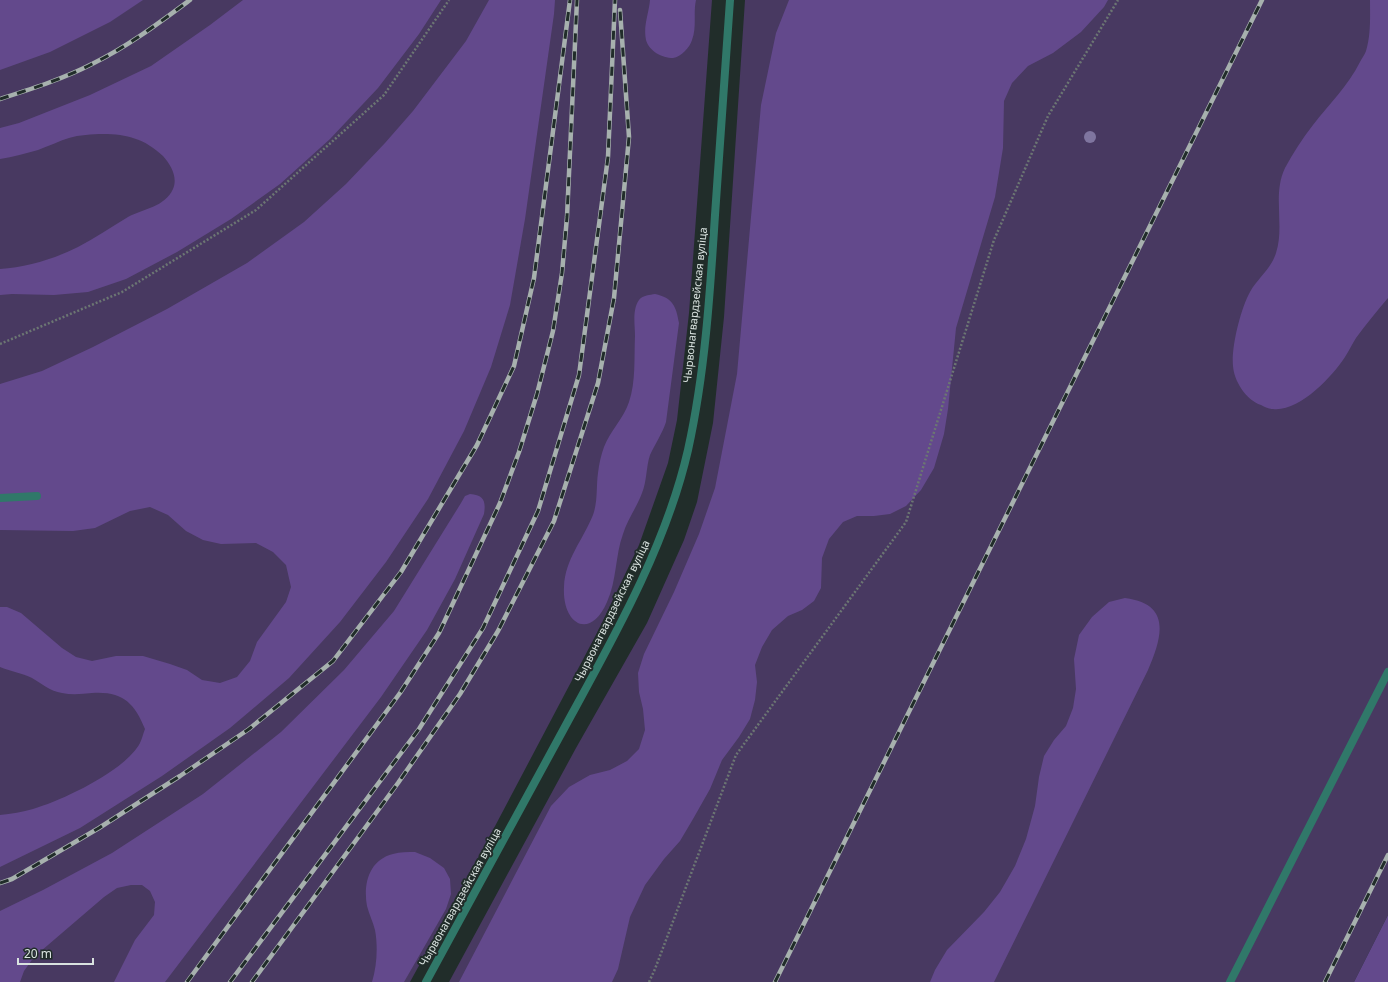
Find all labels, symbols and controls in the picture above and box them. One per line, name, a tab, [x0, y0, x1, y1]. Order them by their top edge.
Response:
street label: Чырвонагвардзейская вуліца	[679, 226, 710, 383]
street label: Чырвонагвардзейская вуліца	[571, 537, 653, 684]
street label: Чырвонагвардзейская вуліца	[415, 825, 504, 969]
scale bar	[18, 940, 93, 966]
text: 20 m	[24, 945, 52, 962]

